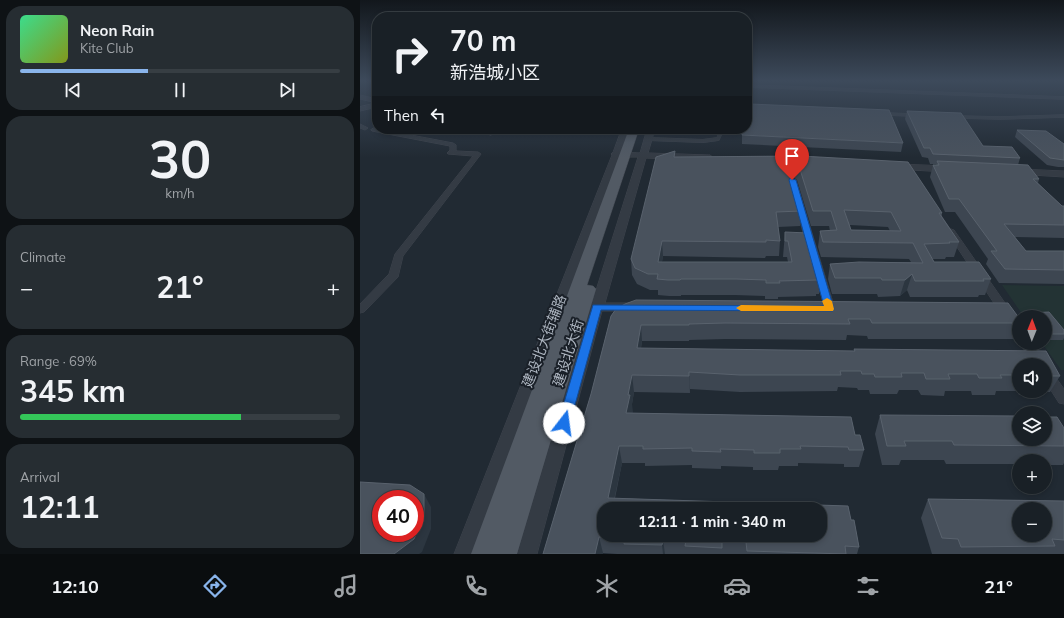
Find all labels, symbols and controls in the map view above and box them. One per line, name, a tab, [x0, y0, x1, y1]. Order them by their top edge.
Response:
text: Neon Rain	[80, 21, 154, 40]
text: 70 m	[450, 23, 516, 58]
icon: right	[384, 28, 436, 80]
text: Kite Club	[80, 40, 134, 56]
text: 新浩城小区	[450, 61, 540, 84]
icon: previous	[62, 79, 84, 101]
icon: pause	[169, 79, 191, 101]
icon: next	[276, 79, 298, 101]
icon: left	[427, 104, 449, 126]
text: Then	[384, 106, 419, 125]
text: 30	[149, 126, 211, 191]
pin	[775, 139, 809, 180]
icon: arrive	[781, 145, 803, 167]
text: km/h	[165, 185, 195, 201]
text: Climate	[20, 249, 66, 265]
text: 21°	[156, 268, 204, 306]
text: −	[20, 274, 33, 302]
text: +	[327, 274, 340, 302]
street label: 建设北大街辅路	[519, 292, 569, 390]
north arrow	[1012, 310, 1052, 350]
map controls	[1012, 310, 1052, 542]
street label: 建设北大街	[549, 317, 587, 389]
text: Range · 69%	[20, 353, 97, 369]
button: sound	[1012, 358, 1052, 398]
text: 345 km	[20, 372, 126, 410]
position arrow	[543, 402, 585, 444]
button: layers	[1012, 406, 1052, 446]
button: +	[1012, 454, 1052, 494]
text: Arrival	[20, 469, 60, 485]
text: 12:11	[20, 488, 99, 526]
speed limit sign: 40	[372, 490, 424, 542]
button: −	[1012, 502, 1052, 542]
text: 12:11 · 1 min · 340 m	[638, 512, 786, 531]
icon: directions	[201, 572, 229, 600]
icon: music	[332, 572, 360, 600]
icon: phone	[462, 572, 490, 600]
icon: climate	[593, 572, 621, 600]
icon: car	[723, 572, 751, 600]
icon: filters	[854, 572, 882, 600]
text: 12:10	[51, 575, 99, 598]
text: 21°	[984, 575, 1013, 598]

